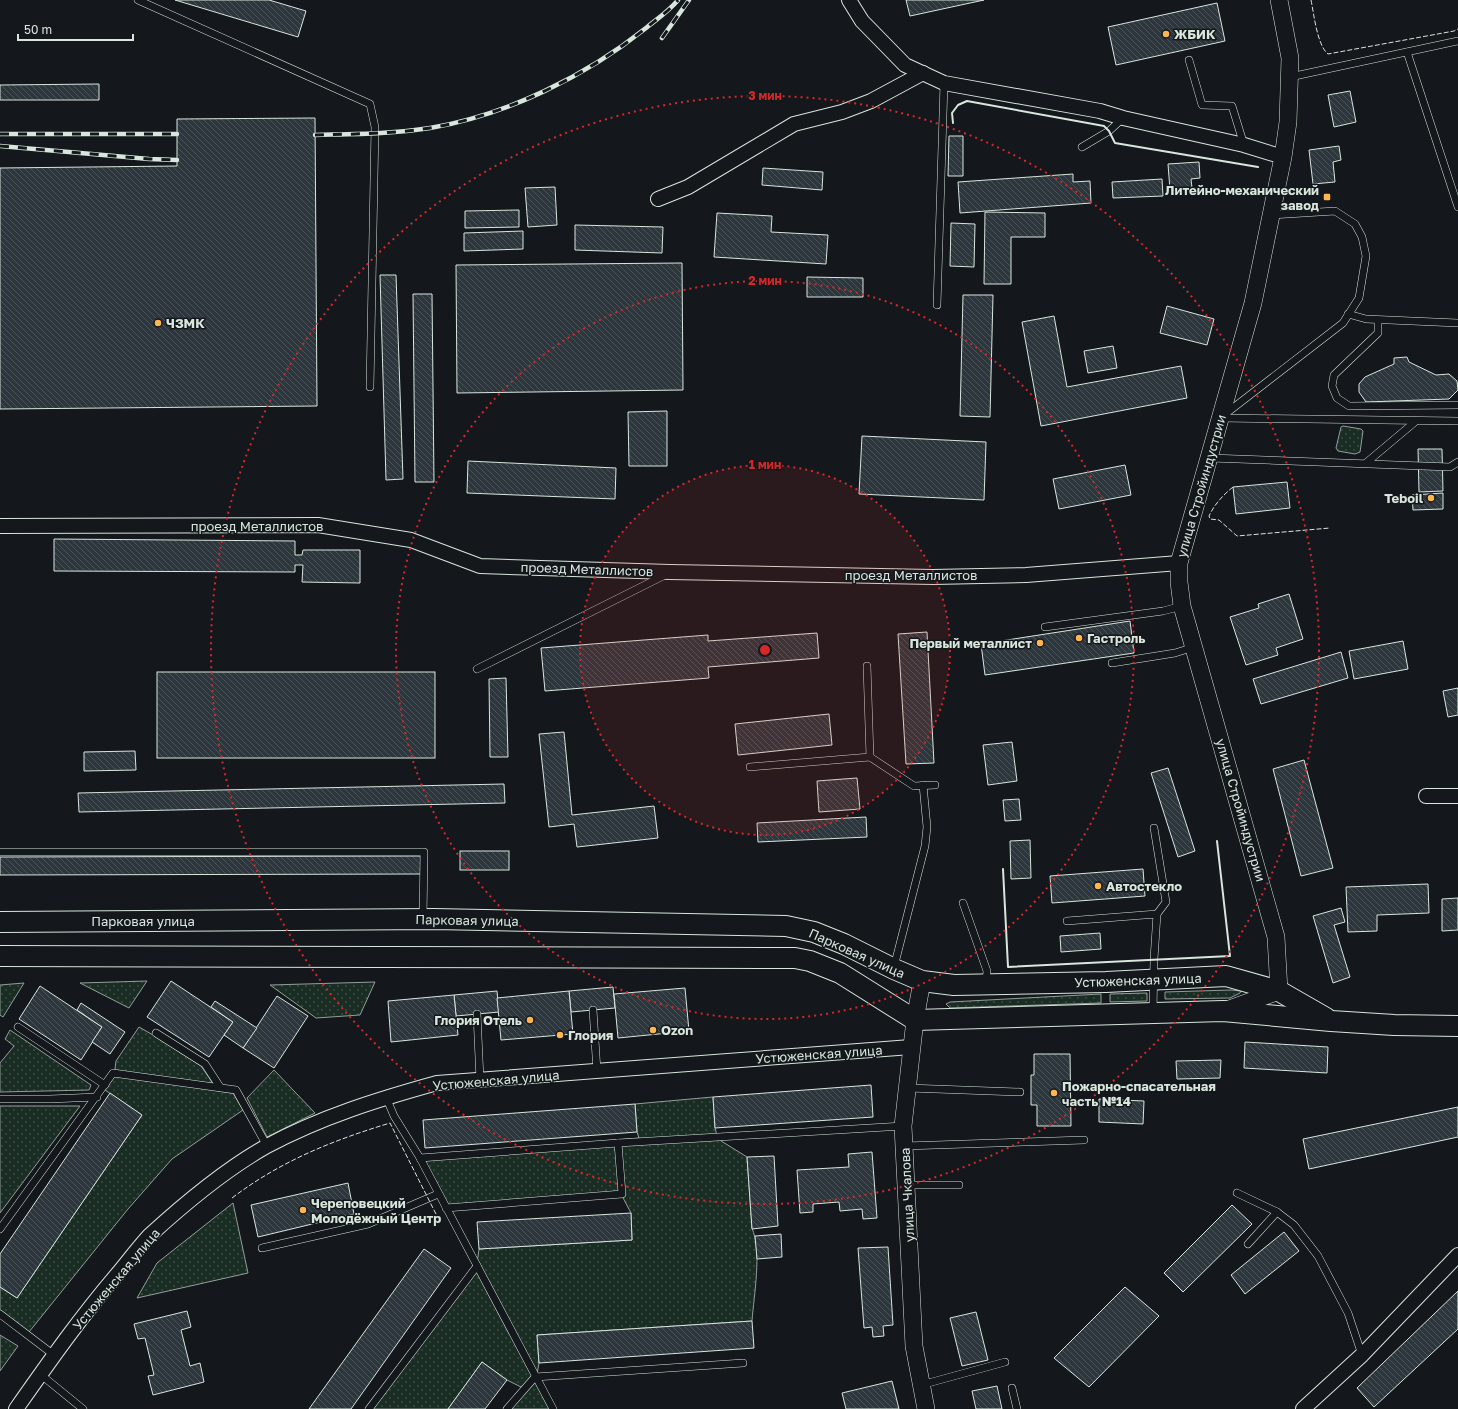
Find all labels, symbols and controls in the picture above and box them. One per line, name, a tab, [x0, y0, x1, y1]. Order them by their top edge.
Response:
scale bar	[18, 16, 133, 42]
text: 50 m	[24, 22, 52, 37]
place label: ЖБИК	[1174, 26, 1216, 42]
marker: ЖБИК	[1161, 29, 1171, 39]
text: 3 мин	[748, 88, 782, 103]
place label: Литейно-механический завод	[1165, 182, 1319, 213]
marker: Литейно-механический завод	[1322, 192, 1332, 202]
text: 2 мин	[748, 273, 782, 288]
place label: ЧЗМК	[166, 315, 205, 331]
marker: ЧЗМК	[153, 318, 163, 328]
street label: улица Стройиндустрии	[1173, 413, 1229, 559]
text: 1 мин	[749, 457, 781, 472]
place label: Teboil	[1384, 490, 1424, 506]
marker: Teboil	[1426, 493, 1436, 503]
street label: проезд Металлистов	[191, 518, 323, 534]
street label: проезд Металлистов	[520, 559, 654, 579]
street label: проезд Металлистов	[845, 567, 977, 583]
place label: Гастроль	[1087, 630, 1145, 646]
marker: Гастроль	[1074, 633, 1084, 643]
place label: Первый металлист	[909, 635, 1032, 651]
marker: Первый металлист	[1035, 638, 1045, 648]
centre of rings	[758, 643, 772, 657]
street label: улица Стройиндустрии	[1213, 737, 1269, 883]
place label: Автостекло	[1106, 878, 1182, 894]
marker: Автостекло	[1093, 881, 1103, 891]
street label: Парковая улица	[415, 911, 519, 929]
street label: Парковая улица	[91, 913, 195, 929]
street label: Парковая улица	[806, 925, 908, 981]
street label: Устюженская улица	[1074, 970, 1202, 990]
place label: Глория Отель	[434, 1012, 522, 1028]
marker: Глория Отель	[525, 1015, 535, 1025]
place label: Ozon	[661, 1022, 693, 1038]
marker: Ozon	[648, 1025, 658, 1035]
place label: Глория	[568, 1027, 613, 1043]
marker: Глория	[555, 1030, 565, 1040]
street label: Устюженская улица	[755, 1042, 883, 1066]
street label: Устюженская улица	[432, 1066, 560, 1094]
place label: Пожарно-спасательная часть №14	[1062, 1078, 1216, 1109]
marker: Пожарно-спасательная часть №14	[1049, 1088, 1059, 1098]
street label: улица Чкалова	[897, 1147, 917, 1243]
place label: Череповецкий Молодёжный Центр	[311, 1195, 441, 1226]
marker: Череповецкий Молодёжный Центр	[298, 1205, 308, 1215]
street label: Устюженская улица	[69, 1225, 163, 1333]

